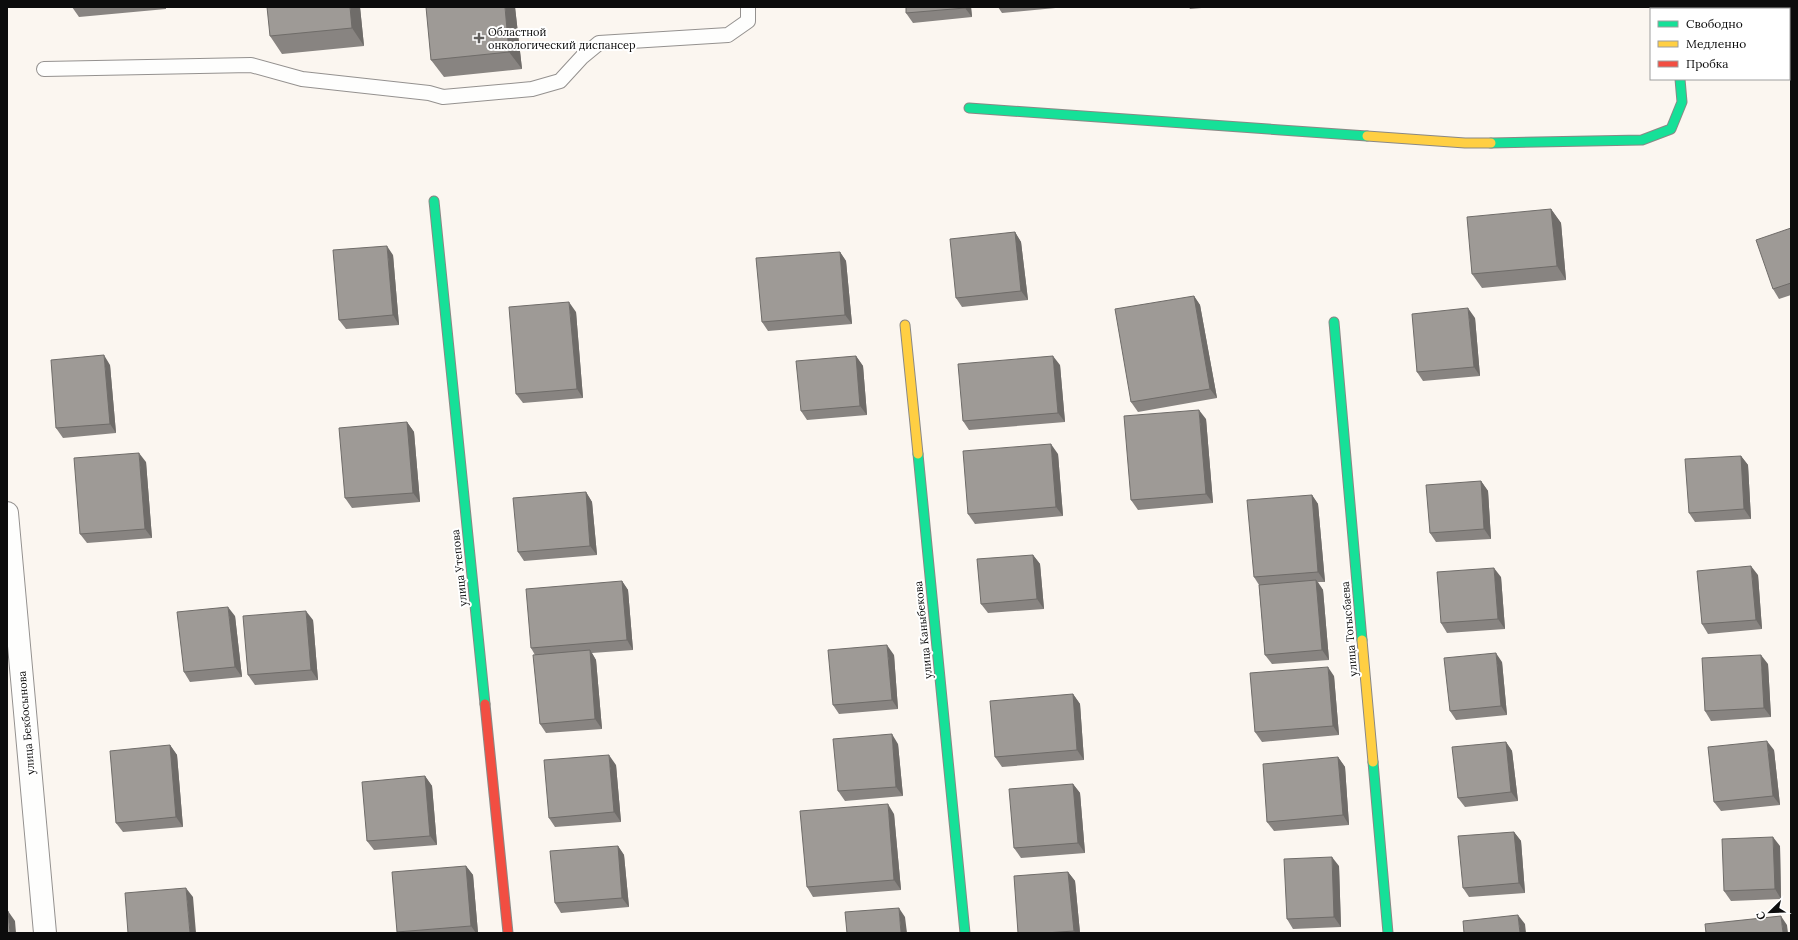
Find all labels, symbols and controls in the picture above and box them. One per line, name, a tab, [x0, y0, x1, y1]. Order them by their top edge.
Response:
legend	[1650, 8, 1790, 80]
text: Свободно	[1686, 16, 1743, 31]
place label: Областной онкологический диспансер	[488, 25, 636, 52]
marker: Областной онкологический диспансер	[473, 32, 485, 44]
text: Медленно	[1686, 36, 1746, 51]
text: Пробка	[1686, 56, 1728, 71]
street label: улица Утепова	[448, 529, 470, 607]
street label: улица Каныбекова	[911, 580, 935, 680]
street label: улица Тогысбаева	[1338, 581, 1360, 677]
street label: улица Бекбосынова	[14, 670, 38, 776]
north arrow	[1750, 892, 1790, 932]
text: С	[1753, 909, 1769, 922]

